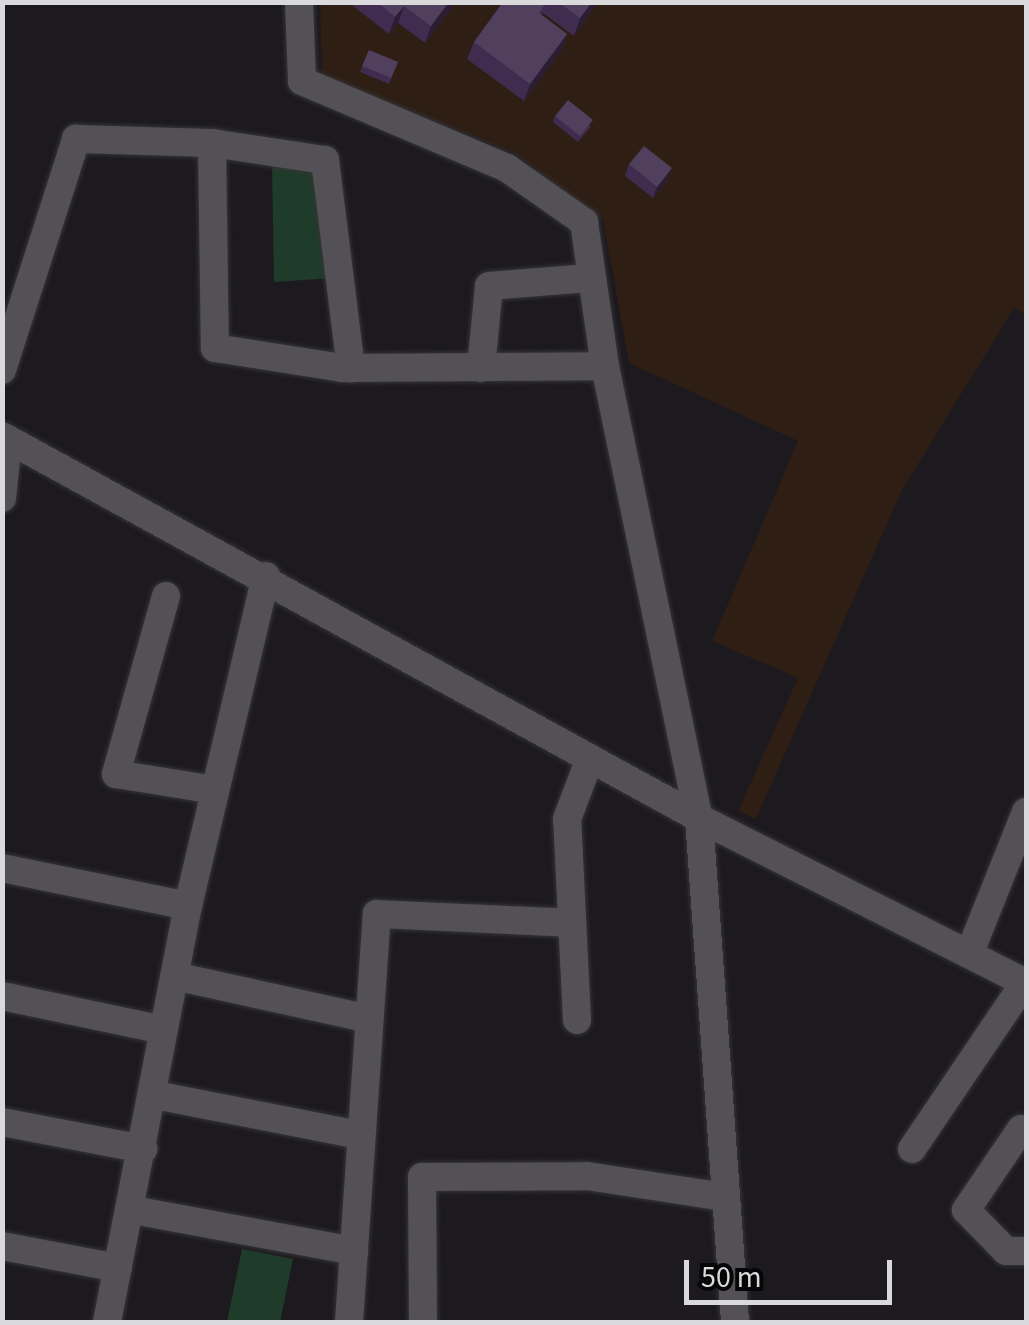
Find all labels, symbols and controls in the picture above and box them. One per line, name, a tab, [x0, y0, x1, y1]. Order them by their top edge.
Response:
scale bar	[689, 1240, 896, 1302]
text: 50 m	[701, 1256, 762, 1299]

